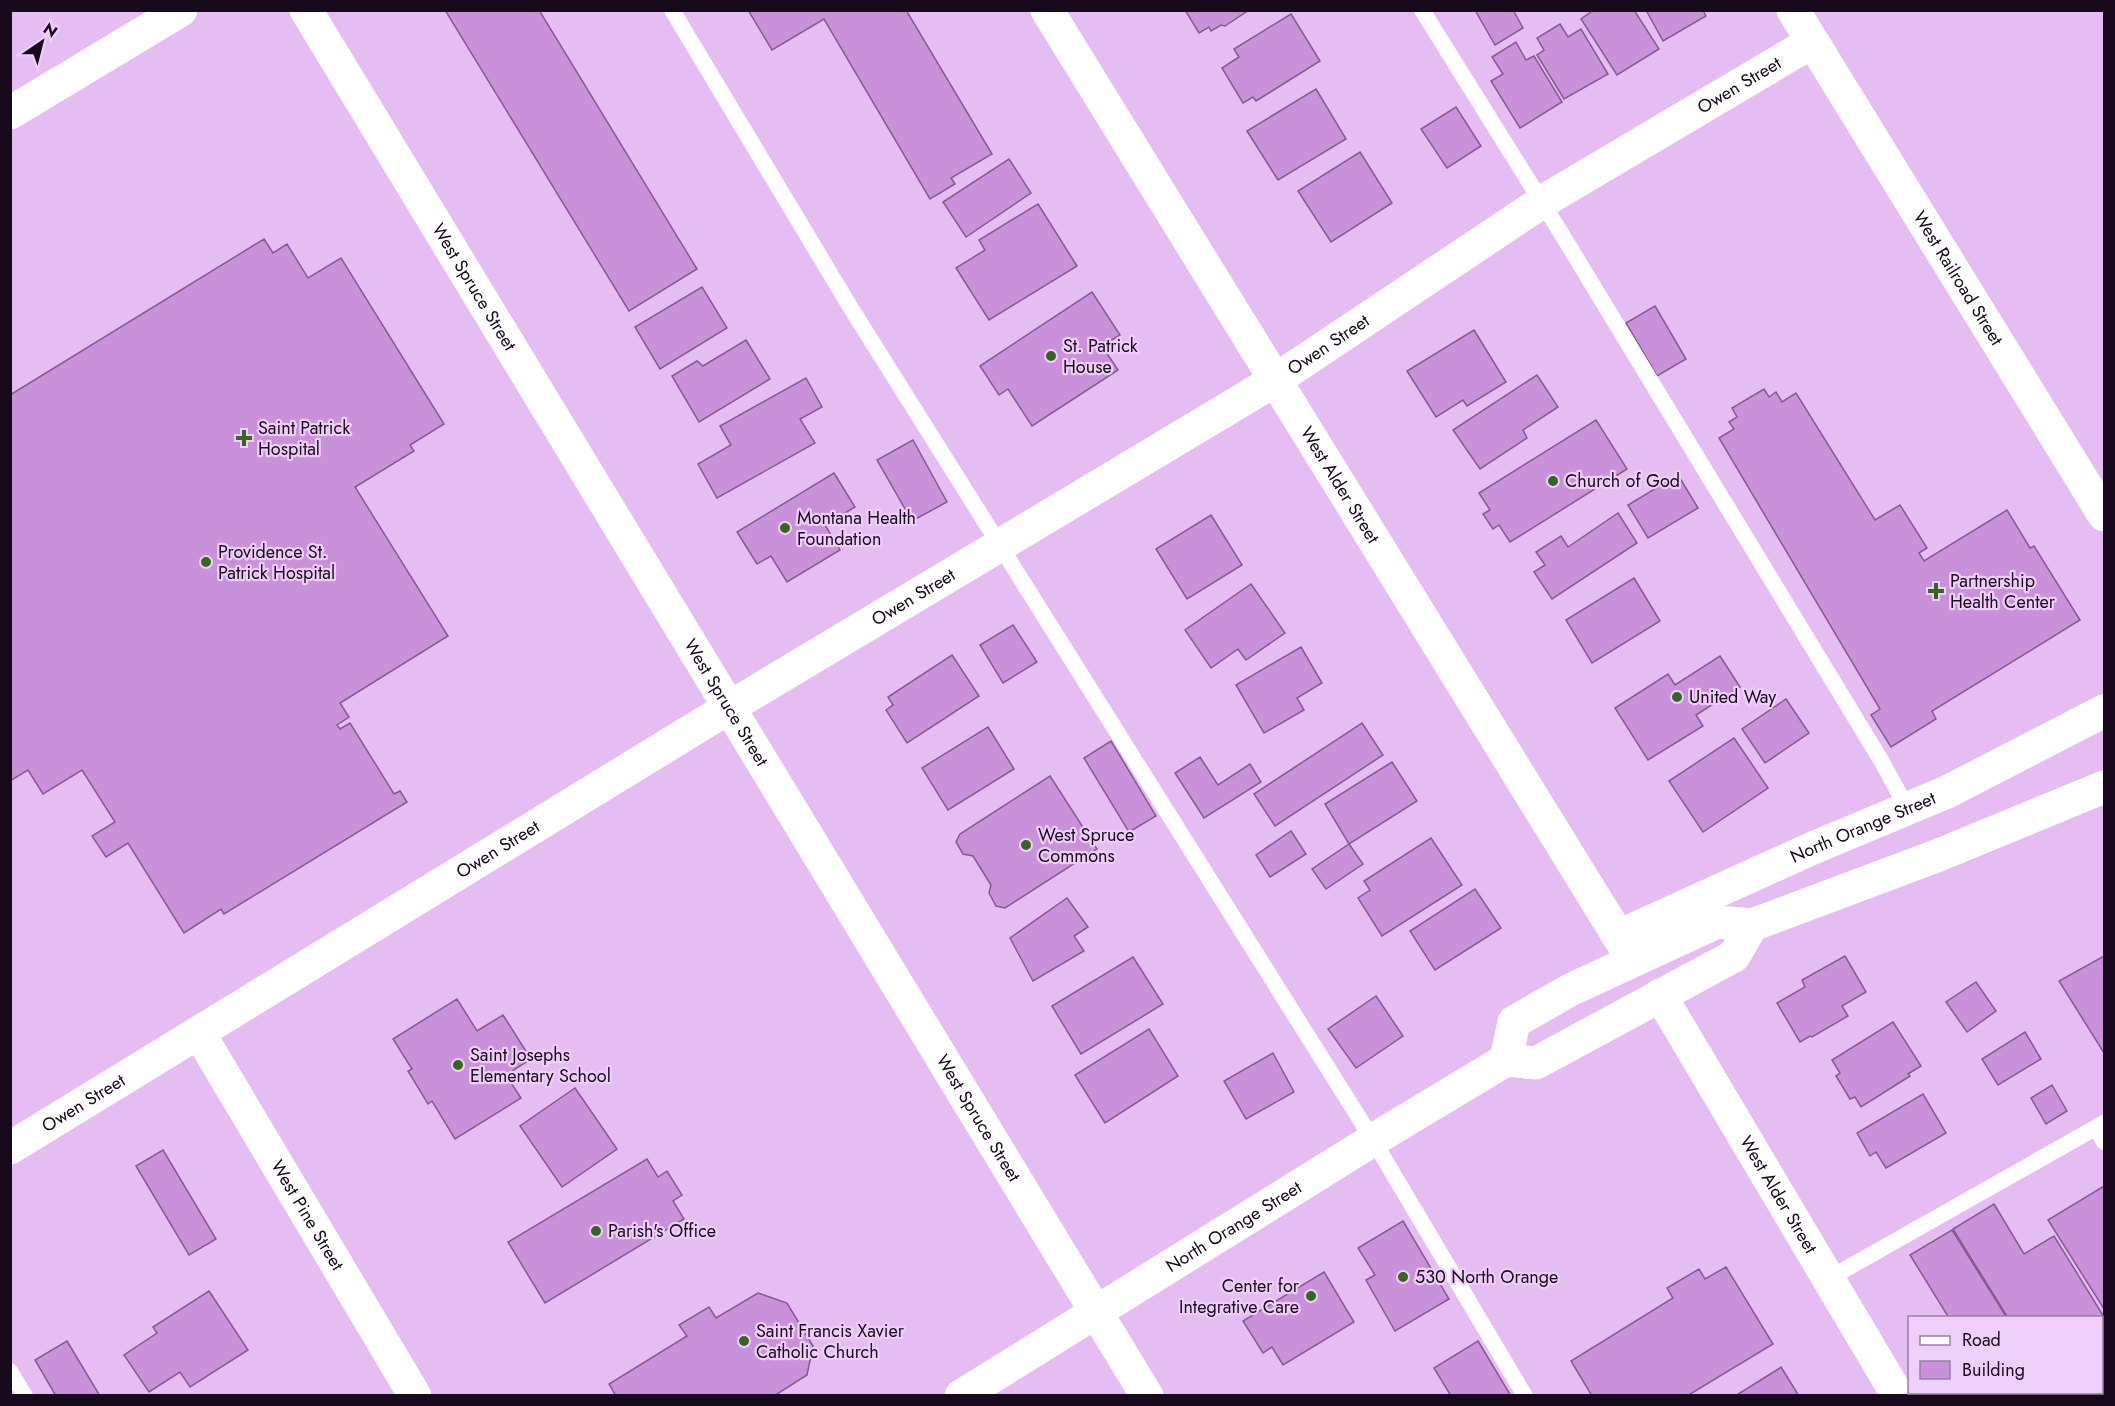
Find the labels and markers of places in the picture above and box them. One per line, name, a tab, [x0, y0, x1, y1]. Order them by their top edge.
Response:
place label: St. Patrick House	[1063, 333, 1138, 380]
marker: St. Patrick House	[1044, 349, 1058, 363]
place label: Saint Patrick Hospital	[258, 415, 350, 462]
marker: Saint Patrick Hospital	[235, 429, 253, 447]
place label: Church of God	[1565, 468, 1680, 494]
marker: Church of God	[1546, 474, 1560, 488]
place label: Montana Health Foundation	[797, 505, 916, 552]
marker: Montana Health Foundation	[778, 521, 792, 535]
place label: Providence St. Patrick Hospital	[218, 539, 335, 586]
marker: Providence St. Patrick Hospital	[199, 555, 213, 569]
place label: Partnership Health Center	[1950, 568, 2056, 615]
marker: Partnership Health Center	[1927, 582, 1945, 600]
place label: United Way	[1689, 684, 1776, 710]
marker: United Way	[1670, 690, 1684, 704]
place label: West Spruce Commons	[1038, 822, 1134, 869]
marker: West Spruce Commons	[1019, 838, 1033, 852]
place label: Saint Josephs Elementary School	[470, 1042, 611, 1089]
marker: Saint Josephs Elementary School	[451, 1058, 465, 1072]
place label: Parish's Office	[608, 1218, 716, 1244]
marker: Parish's Office	[589, 1224, 603, 1238]
place label: 530 North Orange	[1415, 1264, 1558, 1290]
marker: 530 North Orange	[1396, 1270, 1410, 1284]
place label: Center for Integrative Care	[1179, 1273, 1300, 1320]
marker: Center for Integrative Care	[1304, 1289, 1318, 1303]
place label: Saint Francis Xavier Catholic Church	[756, 1318, 905, 1365]
marker: Saint Francis Xavier Catholic Church	[737, 1334, 751, 1348]

